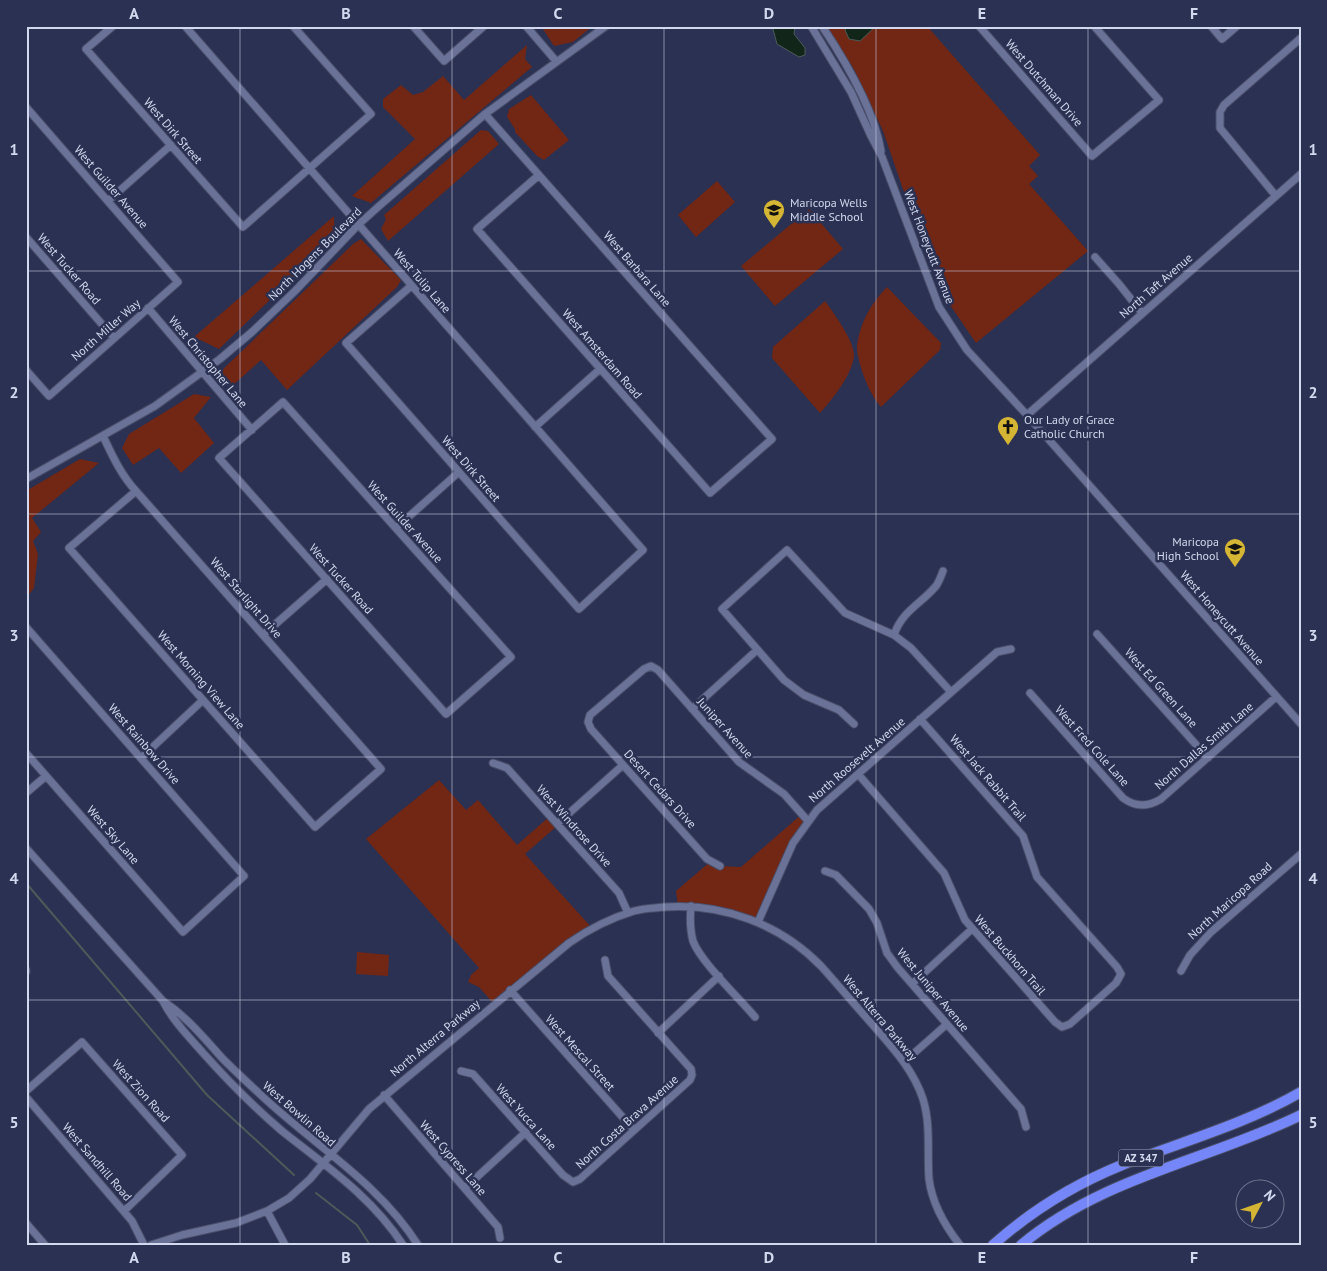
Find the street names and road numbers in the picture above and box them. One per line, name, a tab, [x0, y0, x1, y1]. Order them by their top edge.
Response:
street label: West Dutchman Drive	[1002, 36, 1086, 129]
street label: West Dirk Street	[141, 95, 206, 167]
street label: West Guilder Avenue	[71, 142, 152, 231]
street label: West Honeycutt Avenue	[901, 188, 958, 306]
street label: North Hogens Boulevard	[265, 204, 365, 304]
street label: West Barbara Lane	[601, 228, 674, 309]
street label: West Tucker Road	[34, 230, 104, 307]
street label: West Tulip Lane	[390, 245, 454, 316]
street label: North Taft Avenue	[1116, 250, 1195, 321]
street label: North Miller Way	[68, 295, 144, 364]
street label: West Amsterdam Road	[559, 306, 645, 402]
street label: West Christopher Lane	[166, 313, 251, 411]
street label: West Dirk Street	[439, 433, 504, 505]
street label: West Guilder Avenue	[365, 478, 446, 566]
street label: West Tucker Road	[306, 541, 377, 617]
street label: West Starlight Drive	[207, 554, 286, 641]
street label: West Honeycutt Avenue	[1177, 567, 1268, 668]
street label: West Morning View Lane	[154, 627, 248, 732]
street label: West Ed Green Lane	[1122, 645, 1201, 731]
street label: Juniper Avenue	[693, 693, 757, 761]
street label: North Dallas Smith Lane	[1151, 699, 1256, 792]
street label: West Rainbow Drive	[105, 700, 184, 787]
street label: West Fred Cole Lane	[1052, 702, 1133, 789]
street label: North Roosevelt Avenue	[805, 714, 908, 806]
street label: West Jack Rabbit Trail	[947, 731, 1030, 824]
street label: Desert Cedars Drive	[621, 746, 700, 831]
street label: West Windrose Drive	[533, 781, 615, 870]
street label: West Sky Lane	[84, 802, 143, 867]
street label: North Maricopa Road	[1184, 859, 1275, 942]
street label: West Buckhorn Trail	[972, 912, 1050, 998]
street label: West Juniper Avenue	[894, 945, 973, 1035]
street label: West Alterra Parkway	[840, 972, 921, 1064]
street label: North Alterra Parkway	[387, 995, 483, 1080]
street label: West Mescal Street	[542, 1012, 618, 1094]
street label: West Zion Road	[109, 1056, 173, 1125]
street label: North Costa Brava Avenue	[572, 1072, 681, 1172]
street label: West Bowlin Road	[260, 1078, 339, 1149]
street label: West Yucca Lane	[493, 1080, 560, 1153]
street label: West Cypress Lane	[417, 1117, 490, 1198]
street label: West Sandhill Road	[59, 1120, 135, 1204]
road number: AZ 347	[1118, 1150, 1164, 1166]

